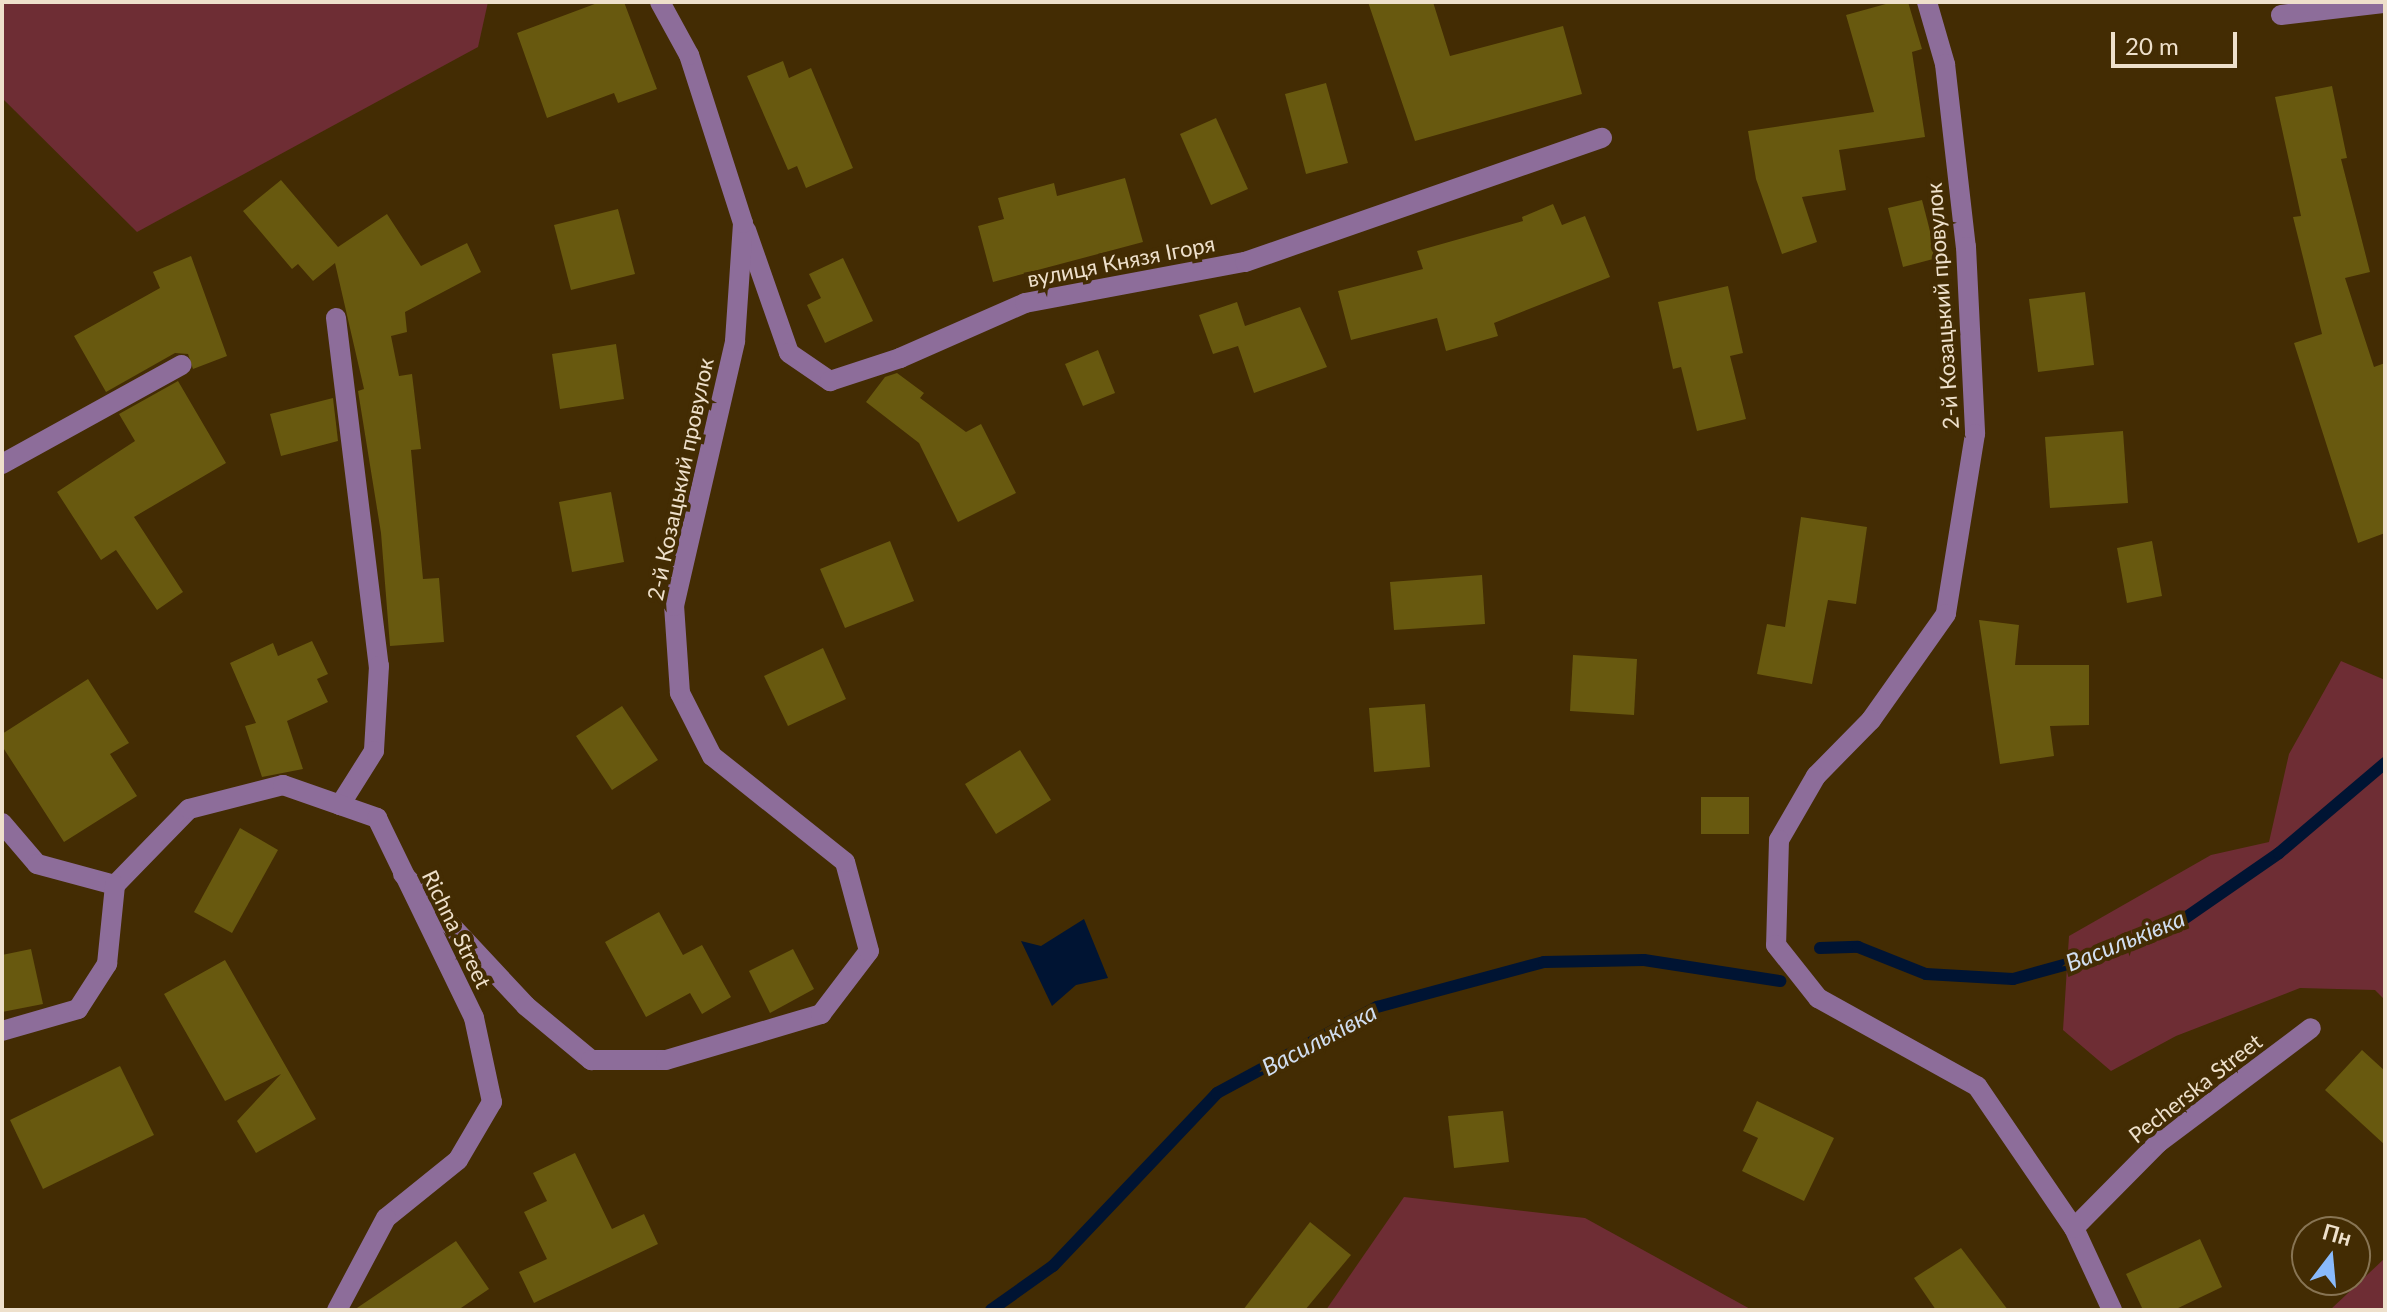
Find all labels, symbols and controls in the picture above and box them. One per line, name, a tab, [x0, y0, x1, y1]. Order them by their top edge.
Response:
scale bar	[2115, 16, 2241, 66]
text: 20 m	[2125, 31, 2179, 60]
street label: 2-й Козацький провулок	[1920, 182, 1964, 430]
street label: вулиця Князя Ігоря	[1025, 230, 1217, 292]
street label: 2-й Козацький провулок	[641, 355, 719, 603]
street label: Richna Street	[417, 865, 497, 993]
water label: Васильківка	[2061, 903, 2189, 977]
water label: Васильківка	[1257, 997, 1381, 1081]
street label: Pecherska Street	[2123, 1028, 2267, 1148]
north arrow	[2291, 1216, 2371, 1296]
text: Пн	[2320, 1217, 2355, 1251]

